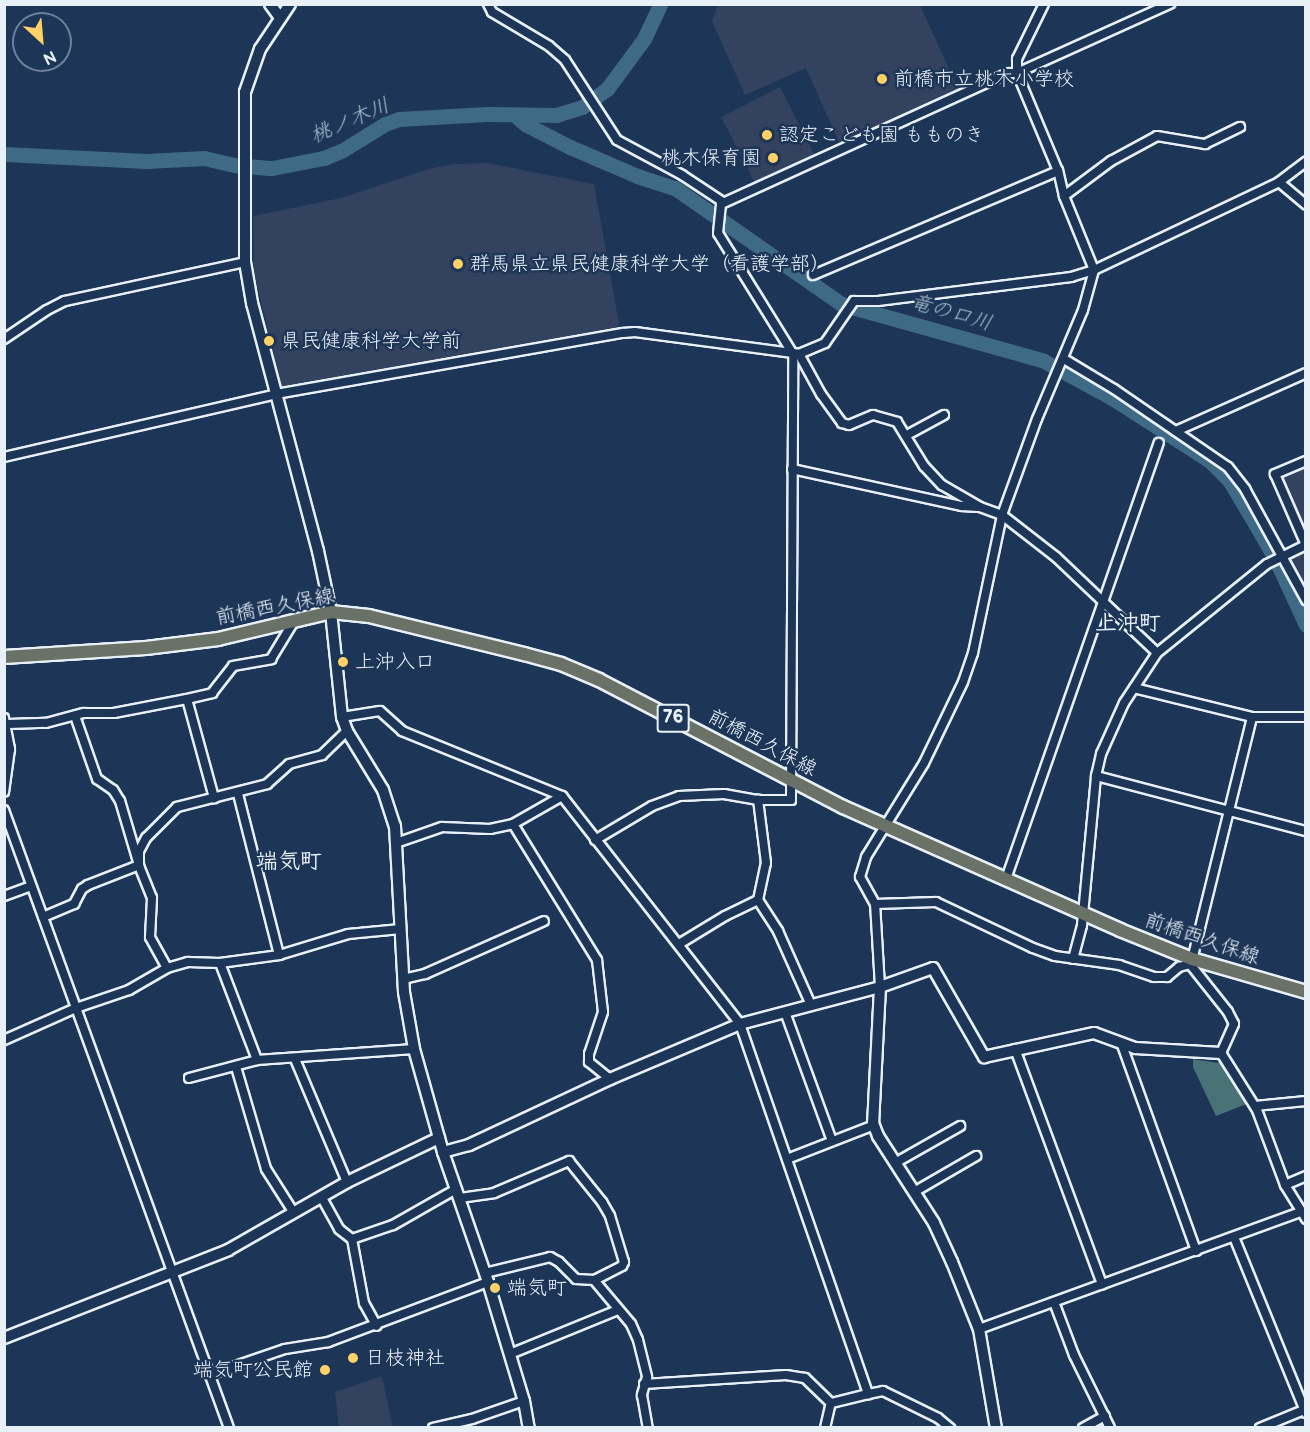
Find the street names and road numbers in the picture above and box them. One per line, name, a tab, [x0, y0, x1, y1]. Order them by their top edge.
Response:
street label: 前橋西久保線	[214, 584, 336, 630]
road number: 76	[656, 703, 690, 733]
street label: 前橋西久保線	[703, 704, 821, 782]
street label: 前橋西久保線	[1141, 908, 1263, 970]

